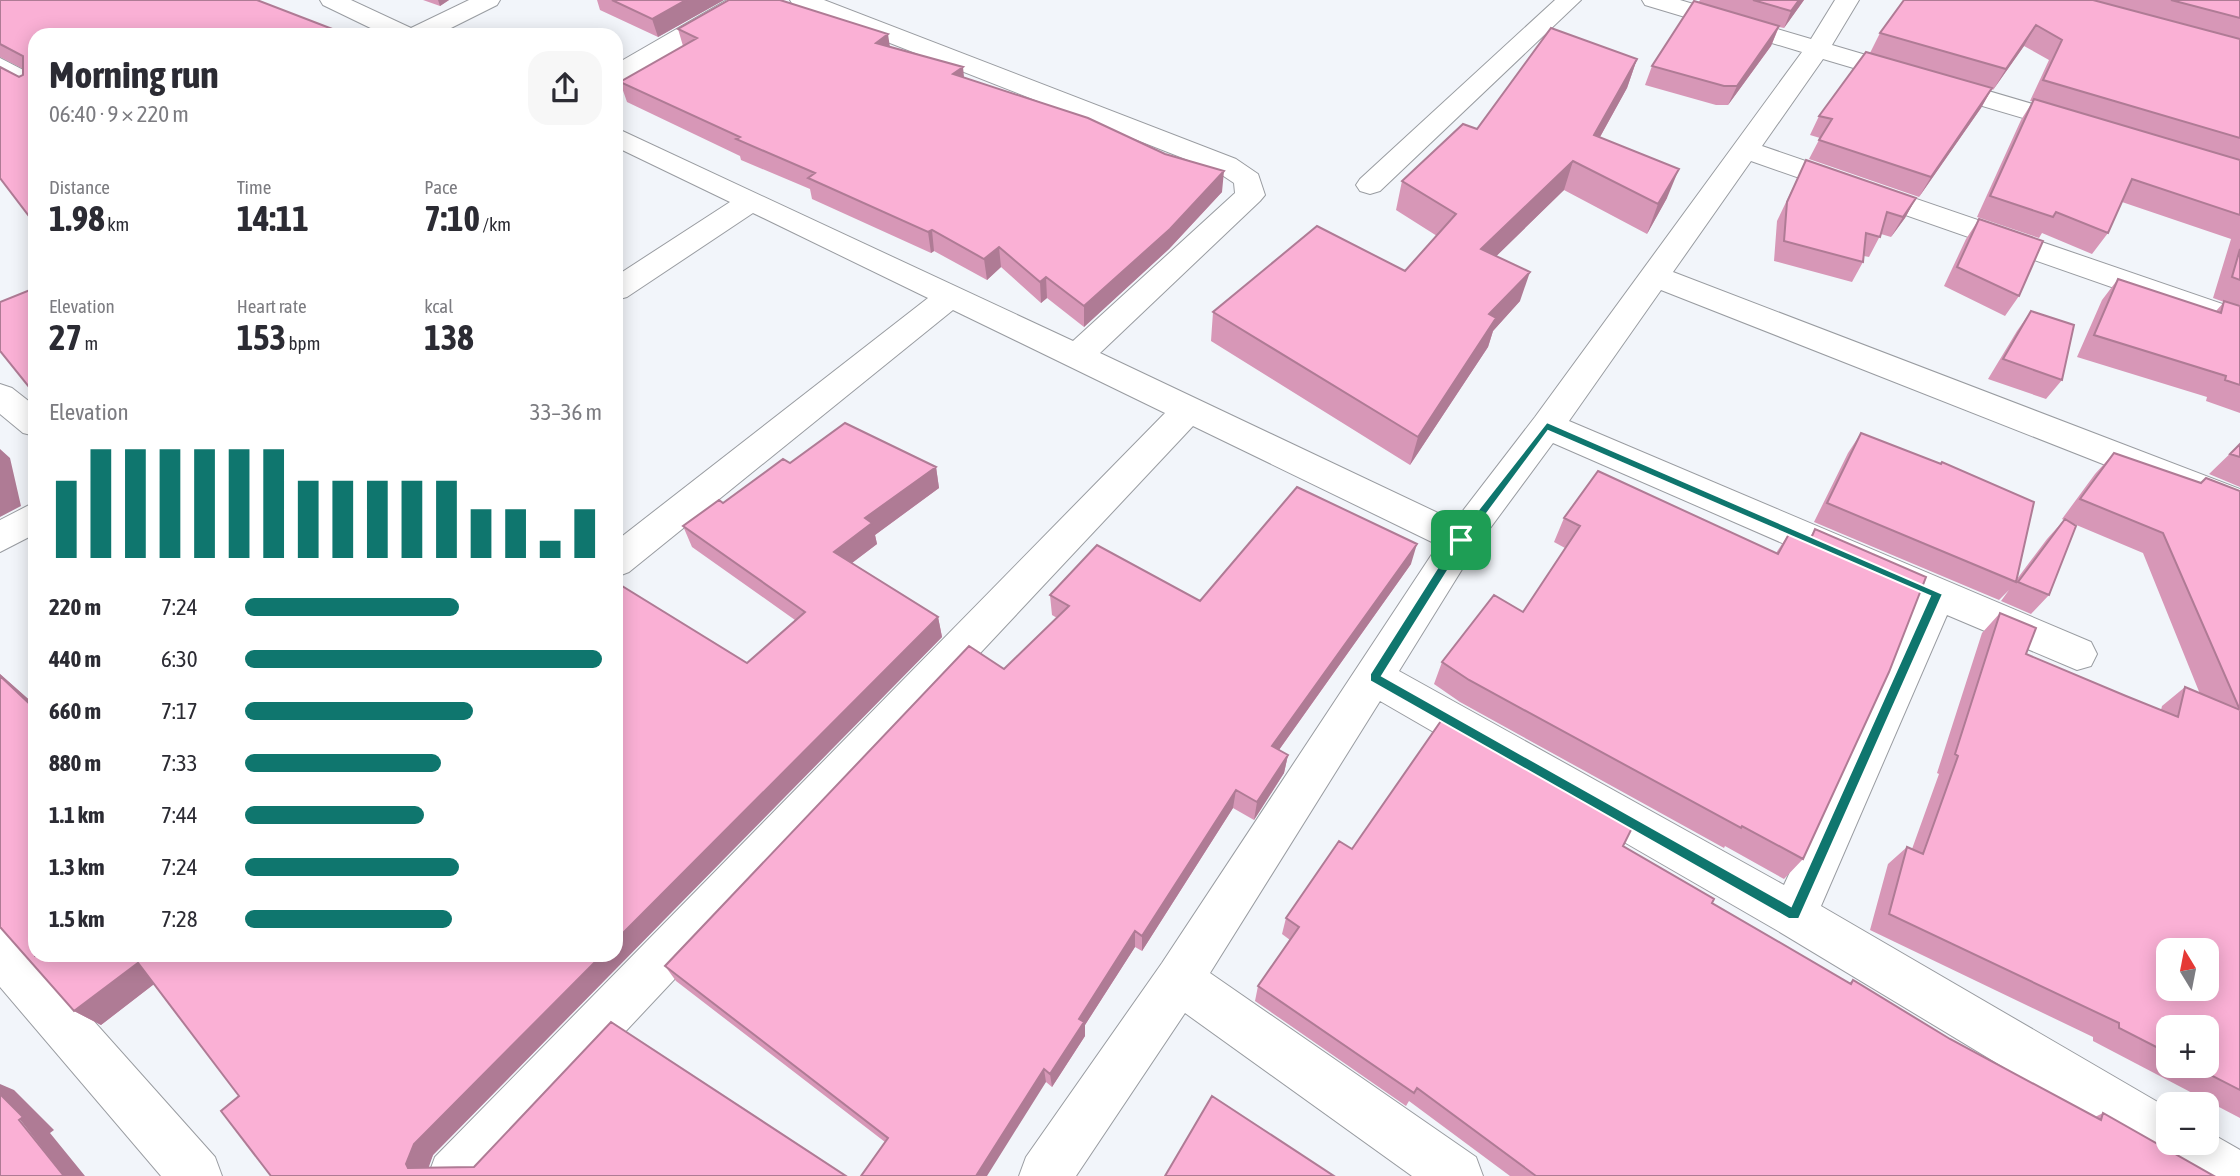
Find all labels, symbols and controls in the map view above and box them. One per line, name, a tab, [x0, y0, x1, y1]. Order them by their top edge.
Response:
button: share	[528, 51, 602, 125]
text: Morning run	[49, 53, 219, 96]
text: 06:40 · 9 × 220 m	[49, 101, 189, 127]
text: Distance	[49, 176, 110, 198]
text: Time	[237, 176, 271, 198]
text: Pace	[424, 176, 458, 198]
text: 1.98	[49, 198, 105, 238]
text: 14:11	[237, 198, 309, 238]
text: 7:10	[424, 198, 480, 238]
text: km	[105, 213, 129, 235]
text: /km	[480, 213, 511, 235]
text: Elevation	[49, 295, 115, 317]
text: Heart rate	[237, 295, 307, 317]
text: kcal	[424, 295, 453, 317]
text: 27	[49, 317, 82, 357]
text: 153	[237, 317, 286, 357]
text: 138	[424, 317, 474, 357]
text: m	[82, 332, 98, 354]
text: bpm	[286, 332, 320, 354]
text: Elevation	[49, 399, 129, 425]
text: 33–36 m	[530, 399, 602, 425]
pin	[1431, 510, 1491, 570]
icon: arrive	[1442, 521, 1480, 559]
text: 220 m	[49, 594, 101, 620]
text: 7:24	[161, 594, 198, 620]
text: 440 m	[49, 646, 101, 672]
text: 6:30	[161, 646, 198, 672]
text: 660 m	[49, 698, 101, 724]
text: 7:17	[161, 698, 198, 724]
text: 880 m	[49, 750, 101, 776]
text: 7:33	[161, 750, 198, 776]
text: 1.1 km	[49, 802, 105, 828]
text: 7:44	[161, 802, 198, 828]
text: 1.3 km	[49, 854, 105, 880]
text: 7:24	[161, 854, 198, 880]
text: 1.5 km	[49, 906, 105, 932]
text: 7:28	[161, 906, 198, 932]
north arrow	[2156, 938, 2219, 1001]
map controls	[2156, 938, 2219, 1155]
button: +	[2156, 1015, 2219, 1078]
button: −	[2156, 1092, 2219, 1155]

